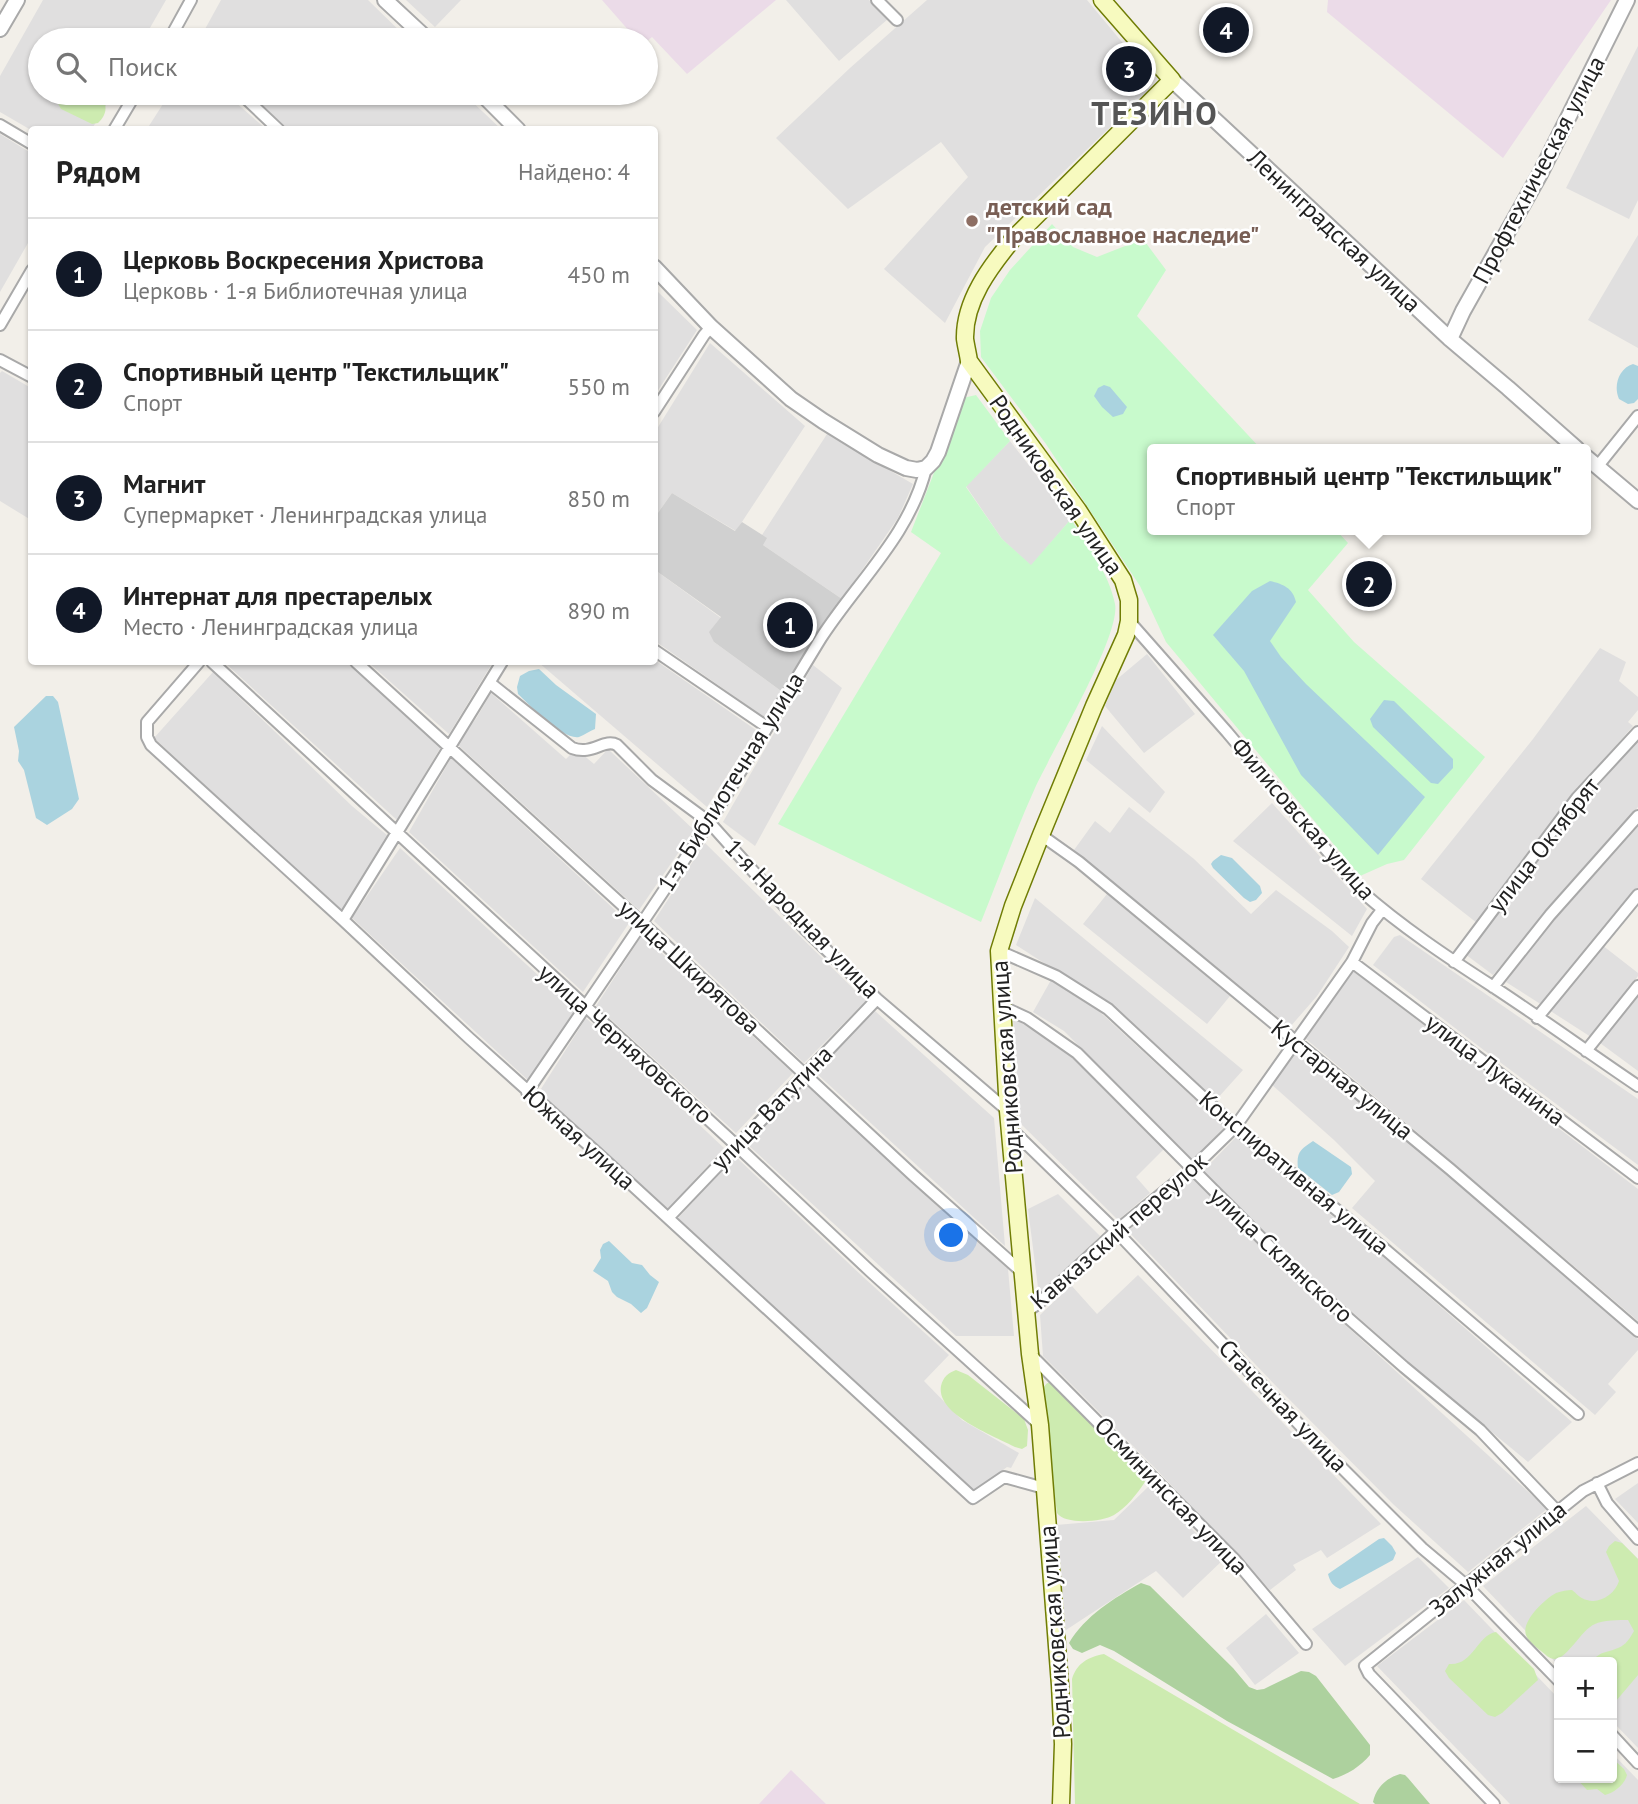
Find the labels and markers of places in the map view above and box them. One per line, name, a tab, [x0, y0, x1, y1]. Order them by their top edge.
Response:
pin: 4	[1203, 4, 1249, 56]
pin: 3	[1106, 43, 1152, 95]
place label: детский сад "Православное наследие"	[985, 191, 1259, 250]
marker: детский сад "Православное наследие"	[964, 213, 980, 229]
pin: 2	[1346, 558, 1392, 610]
pin: 1	[767, 599, 813, 651]

